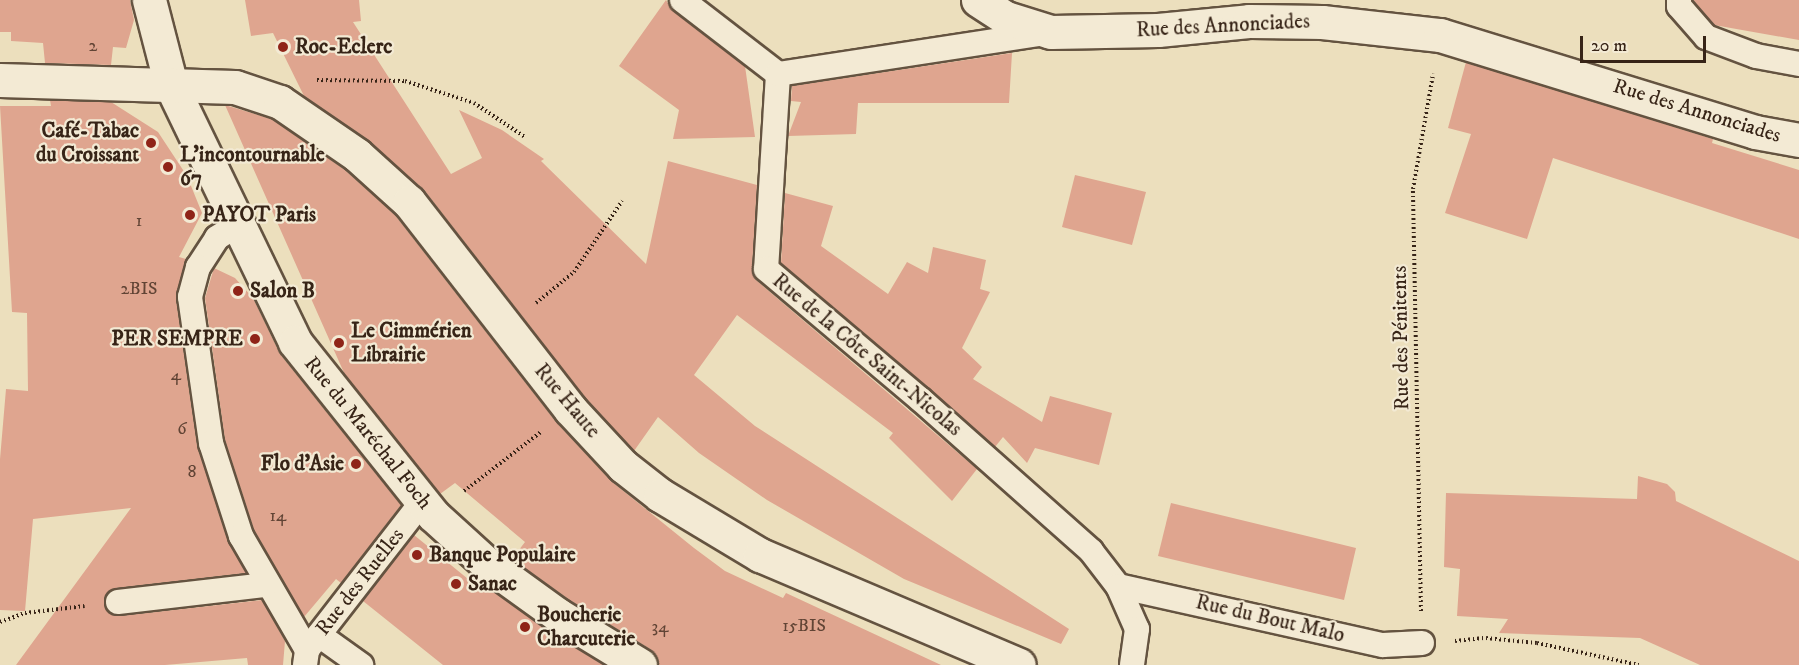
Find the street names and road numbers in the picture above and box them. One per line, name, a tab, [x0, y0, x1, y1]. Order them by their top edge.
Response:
street label: Rue des Annonciades	[1136, 9, 1310, 43]
street label: Rue des Annonciades	[1610, 74, 1784, 148]
street label: Rue des Pénitents	[1387, 265, 1415, 411]
street label: Rue de la Côte Saint-Nicolas	[767, 268, 967, 442]
street label: Rue du Maréchal Foch	[299, 352, 437, 514]
street label: Rue Haute	[529, 359, 605, 443]
street label: Rue des Ruelles	[310, 523, 410, 641]
street label: Rue du Bout Malo	[1193, 590, 1347, 648]

